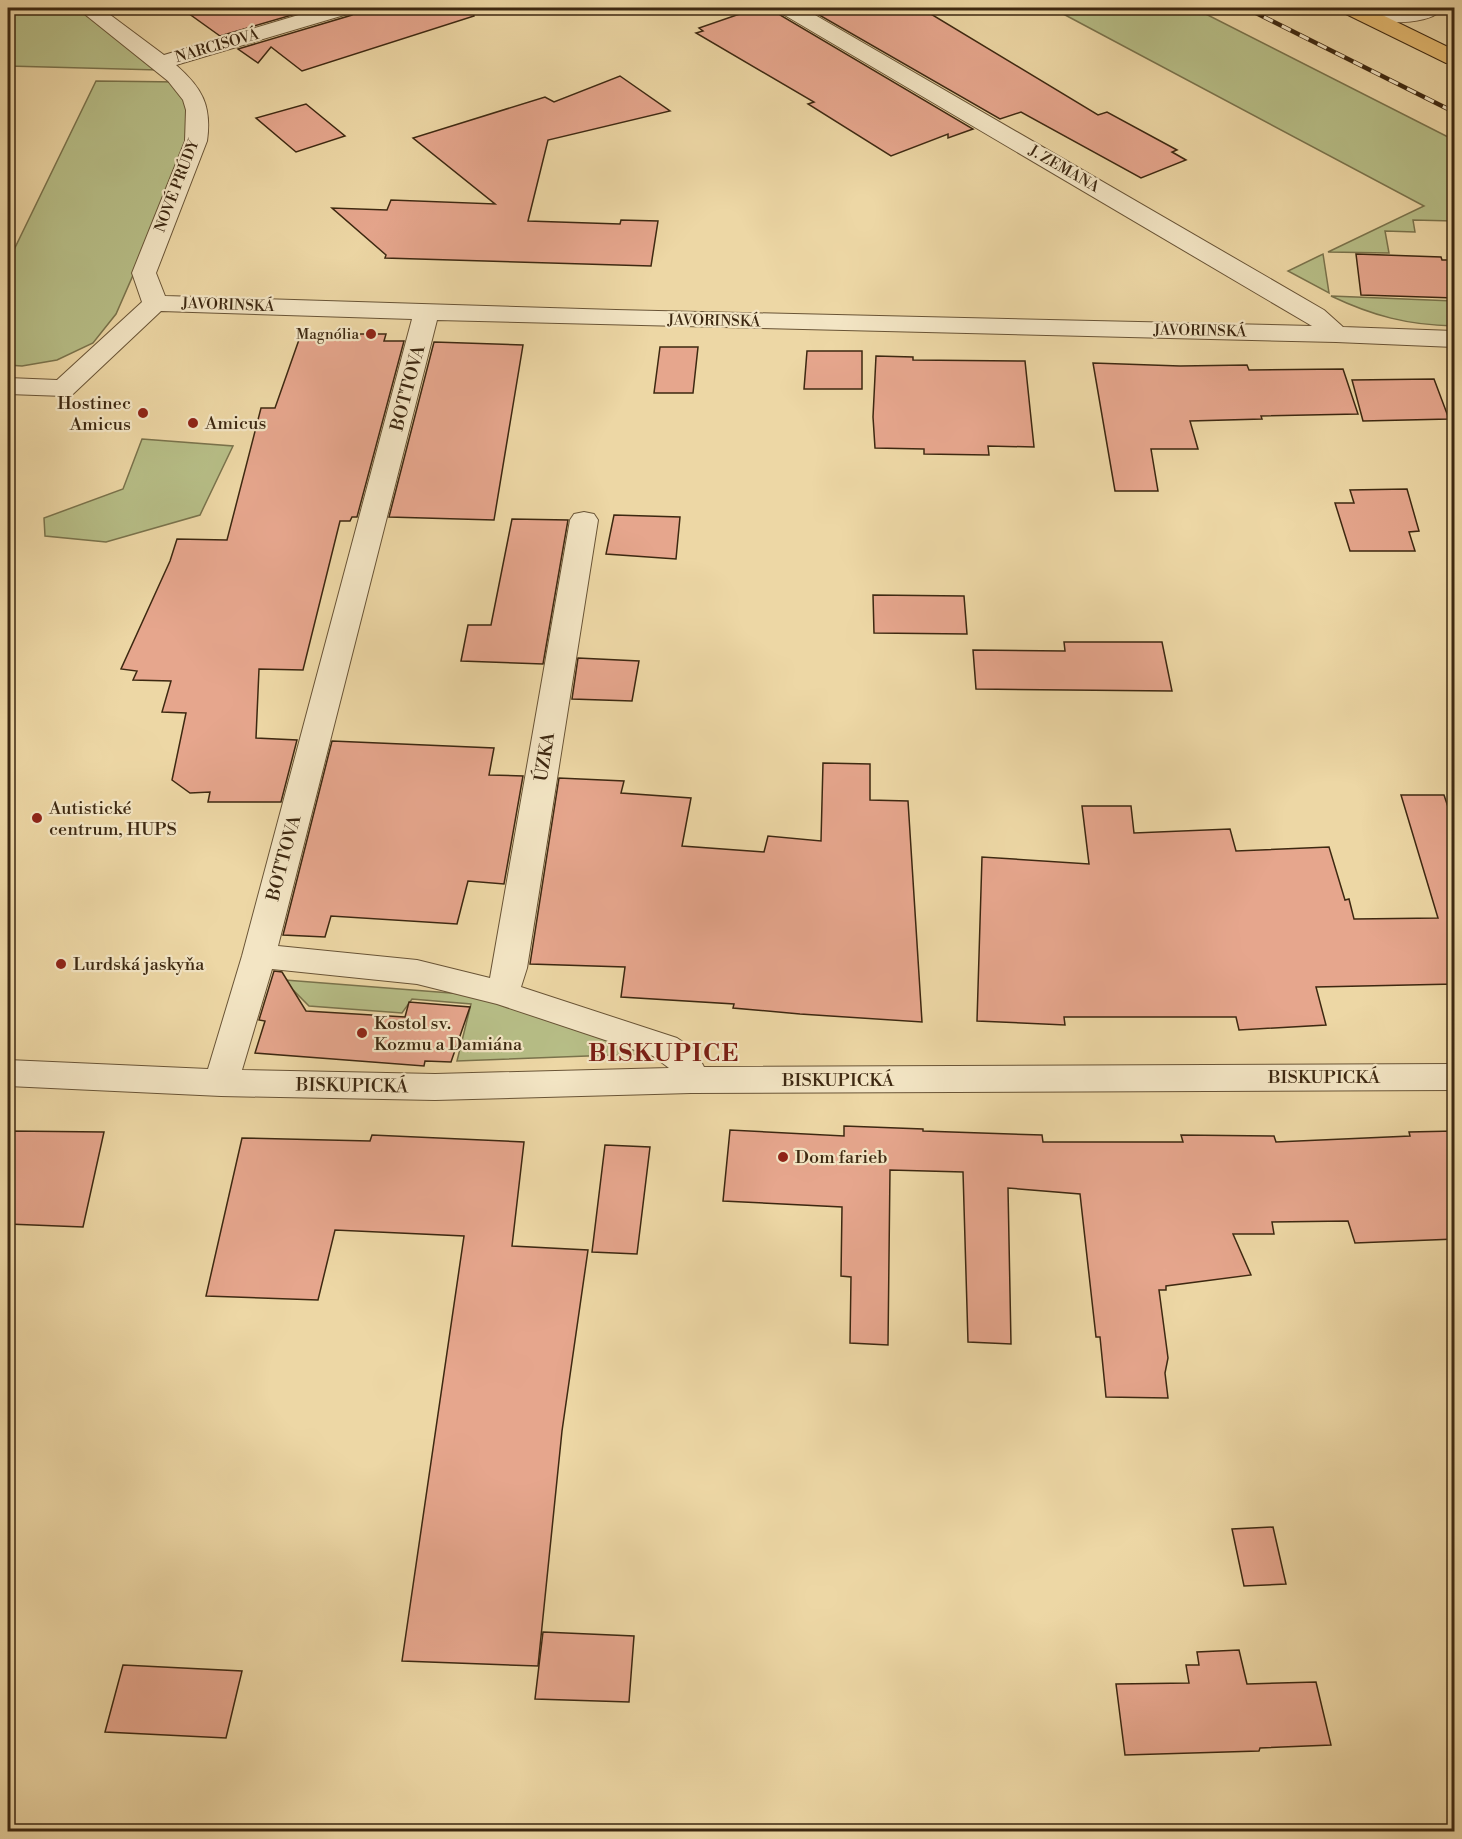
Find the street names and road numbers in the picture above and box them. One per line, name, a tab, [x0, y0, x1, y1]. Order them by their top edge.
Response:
street label: NARCISOVÁ	[173, 24, 262, 67]
street label: NOVÉ PRÚDY	[150, 136, 204, 235]
street label: J. ZEMANA	[1025, 141, 1103, 197]
street label: JAVORINSKÁ	[180, 293, 275, 316]
street label: JAVORINSKÁ	[666, 310, 761, 331]
street label: JAVORINSKÁ	[1152, 320, 1247, 341]
street label: BOTTOVA	[385, 342, 431, 434]
street label: ÚZKA	[530, 730, 560, 783]
street label: BOTTOVA	[261, 812, 307, 904]
street label: BISKUPICKÁ	[1267, 1066, 1381, 1089]
street label: BISKUPICKÁ	[781, 1069, 895, 1092]
street label: BISKUPICKÁ	[295, 1074, 409, 1098]

